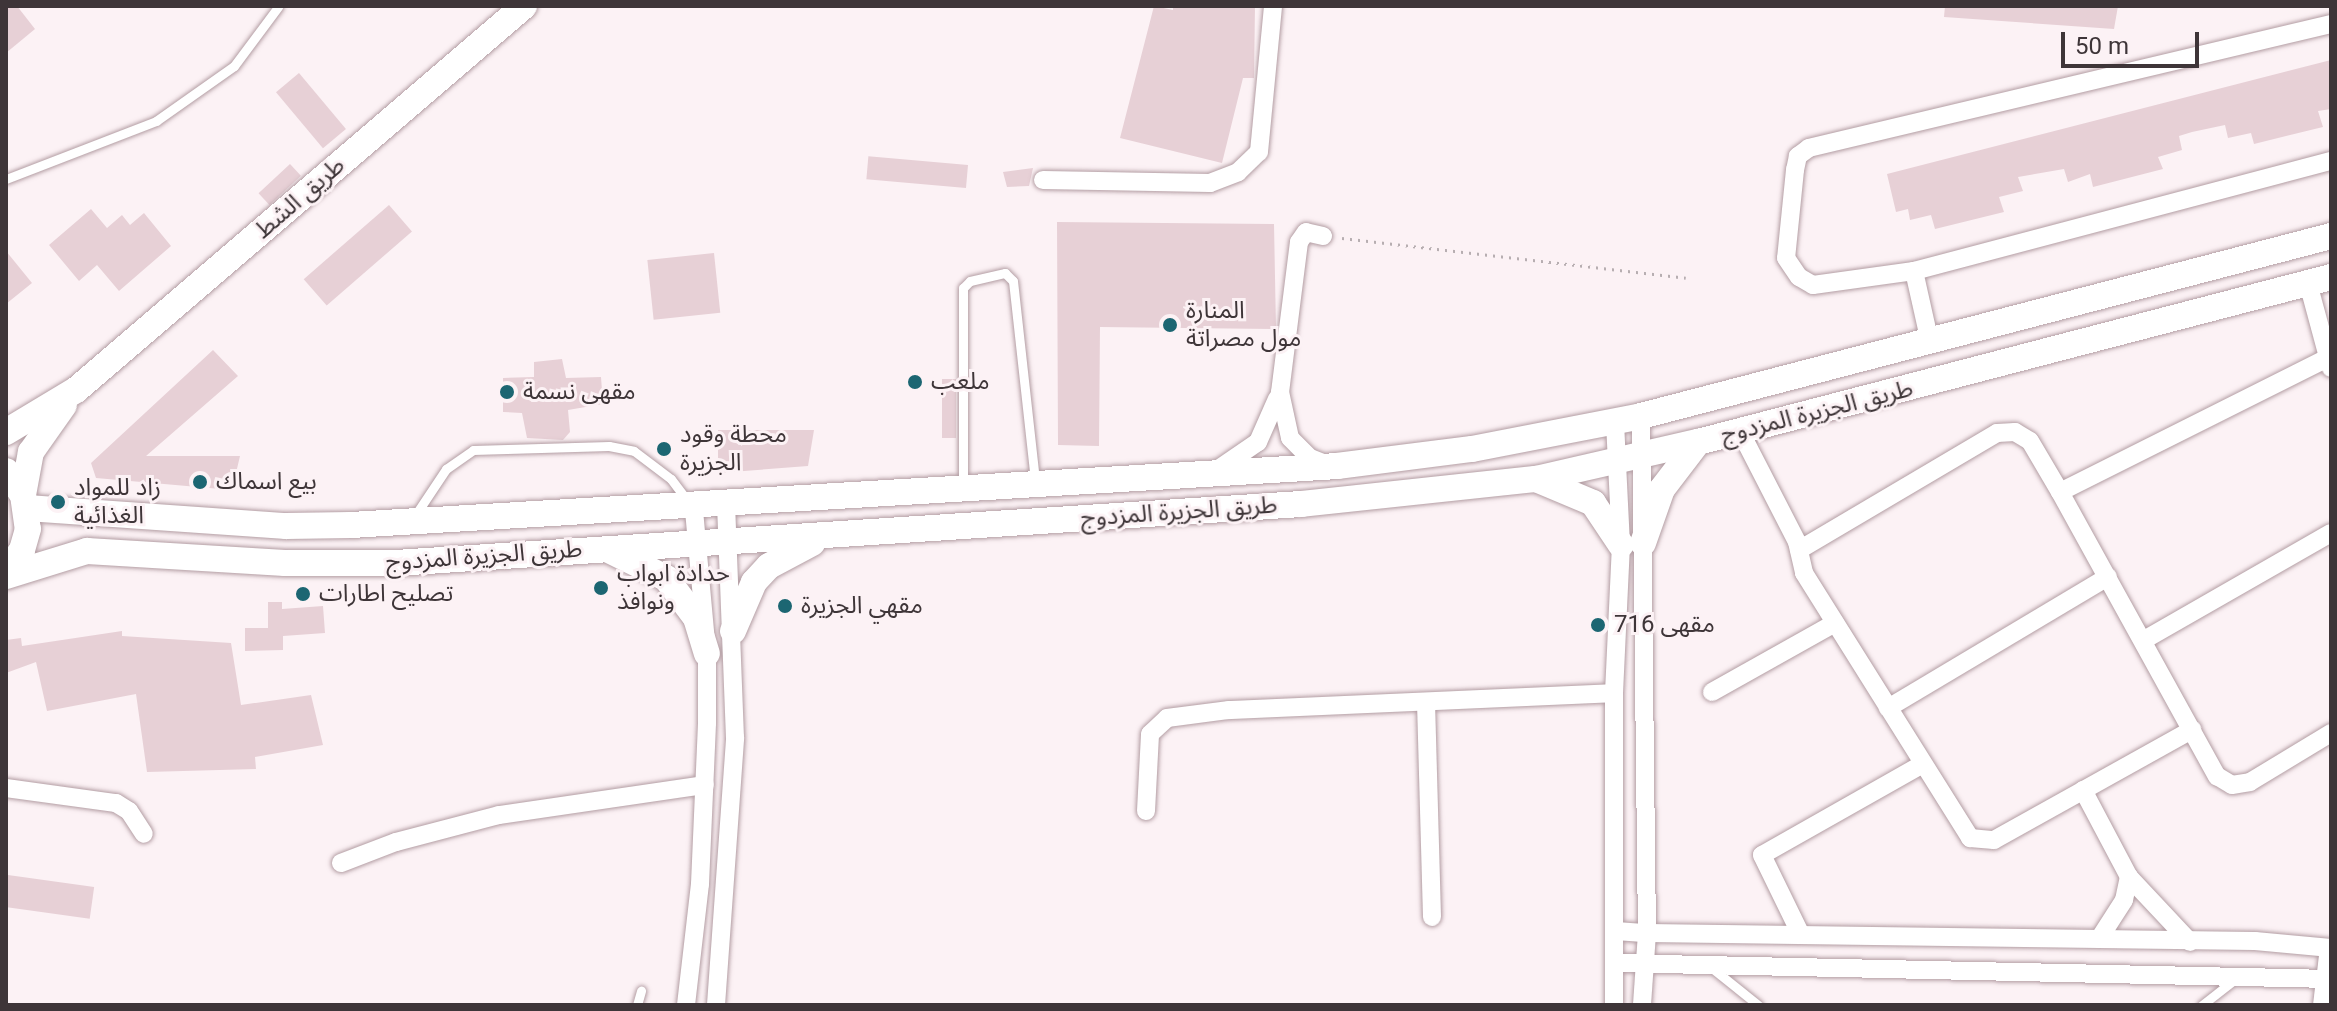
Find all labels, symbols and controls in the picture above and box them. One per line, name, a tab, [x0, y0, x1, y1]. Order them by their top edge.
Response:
scale bar	[2065, 16, 2203, 66]
text: 50 m	[2075, 32, 2129, 60]
street label: طريق الشط	[249, 151, 351, 245]
place label: المنارة مول مصراتة	[1186, 297, 1301, 353]
marker: المنارة مول مصراتة	[1161, 316, 1179, 334]
place label: ملعب	[931, 368, 990, 396]
marker: ملعب	[906, 373, 924, 391]
street label: طريق الجزيرة المزدوج	[1718, 374, 1916, 450]
place label: مقهى نسمة	[523, 378, 636, 406]
marker: مقهى نسمة	[498, 383, 516, 401]
place label: محطة وقود الجزيرة	[680, 421, 787, 477]
marker: محطة وقود الجزيرة	[655, 440, 673, 458]
place label: بيع اسماك	[216, 468, 317, 496]
marker: بيع اسماك	[191, 473, 209, 491]
place label: زاد للمواد الغذائية	[74, 474, 161, 530]
street label: طريق الجزيرة المزدوج	[1080, 491, 1278, 533]
marker: زاد للمواد الغذائية	[49, 493, 67, 511]
street label: طريق الجزيرة المزدوج	[385, 535, 583, 577]
place label: حدادة ابواب ونوافذ	[617, 560, 730, 616]
marker: حدادة ابواب ونوافذ	[592, 579, 610, 597]
place label: تصليح اطارات	[319, 580, 453, 608]
marker: تصليح اطارات	[294, 585, 312, 603]
place label: مقهي الجزيرة	[801, 592, 923, 620]
marker: مقهي الجزيرة	[776, 597, 794, 615]
place label: مقهى 716	[1614, 611, 1715, 639]
marker: مقهى 716	[1589, 616, 1607, 634]

